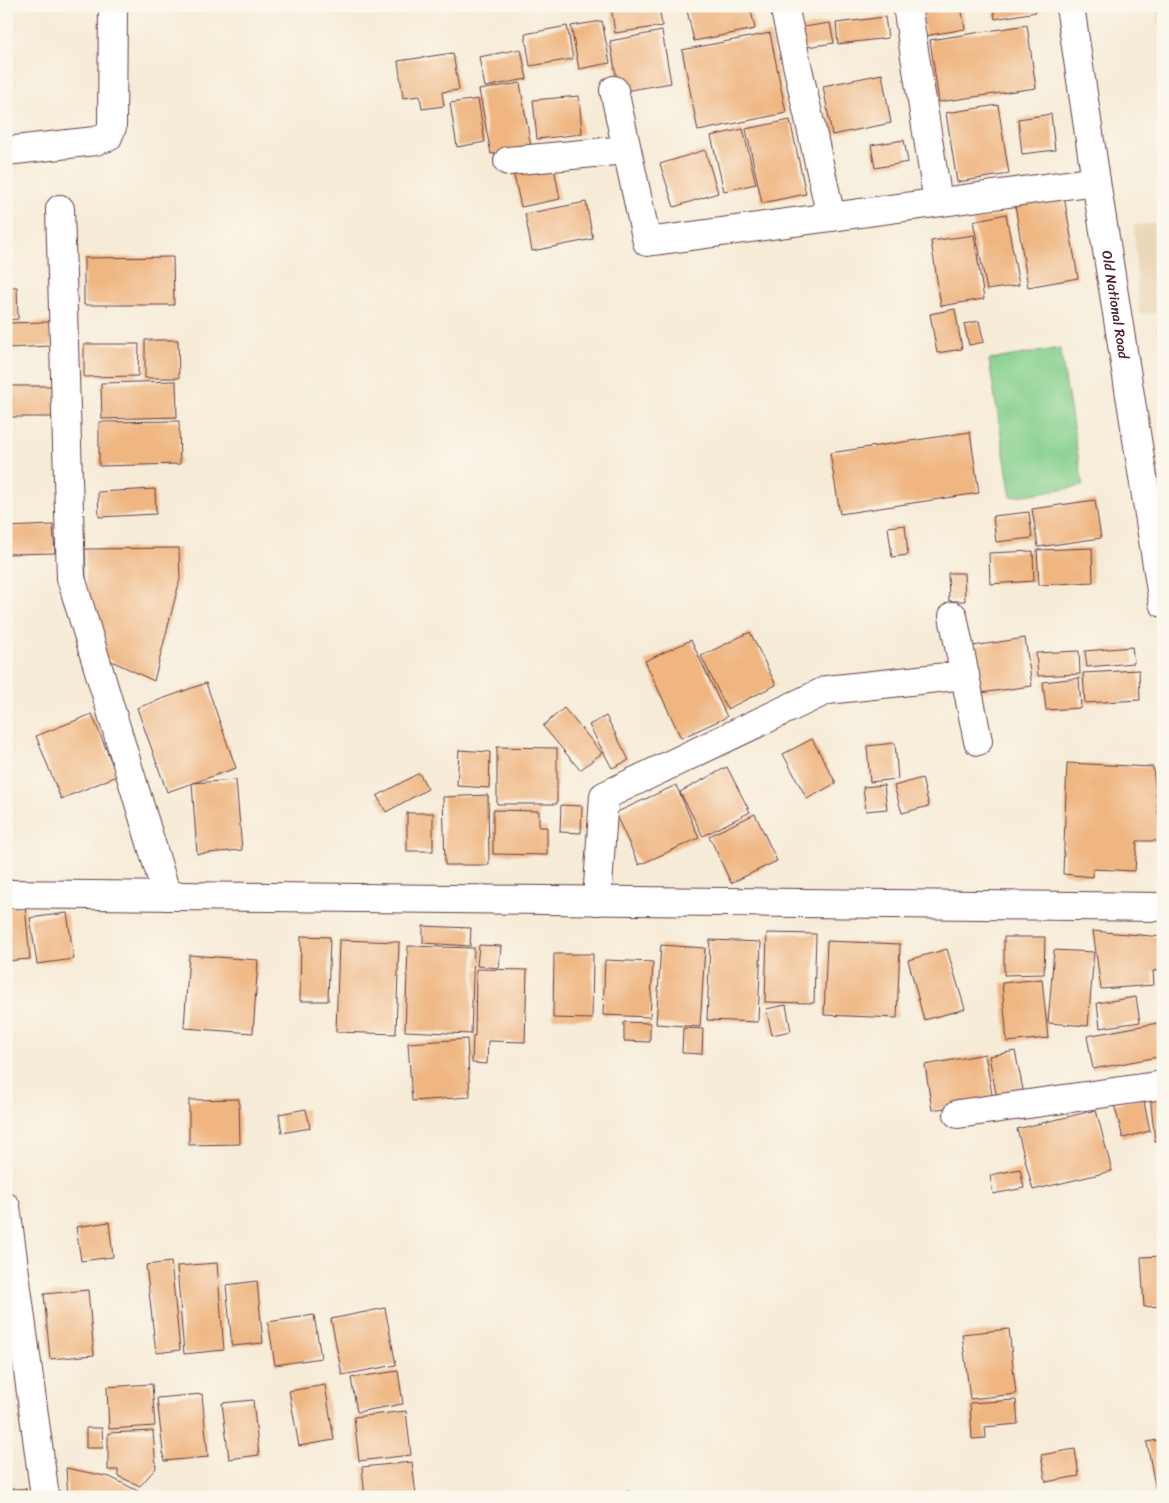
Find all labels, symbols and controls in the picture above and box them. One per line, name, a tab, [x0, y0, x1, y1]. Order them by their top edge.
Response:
street label: Old National Road	[1095, 248, 1137, 362]

